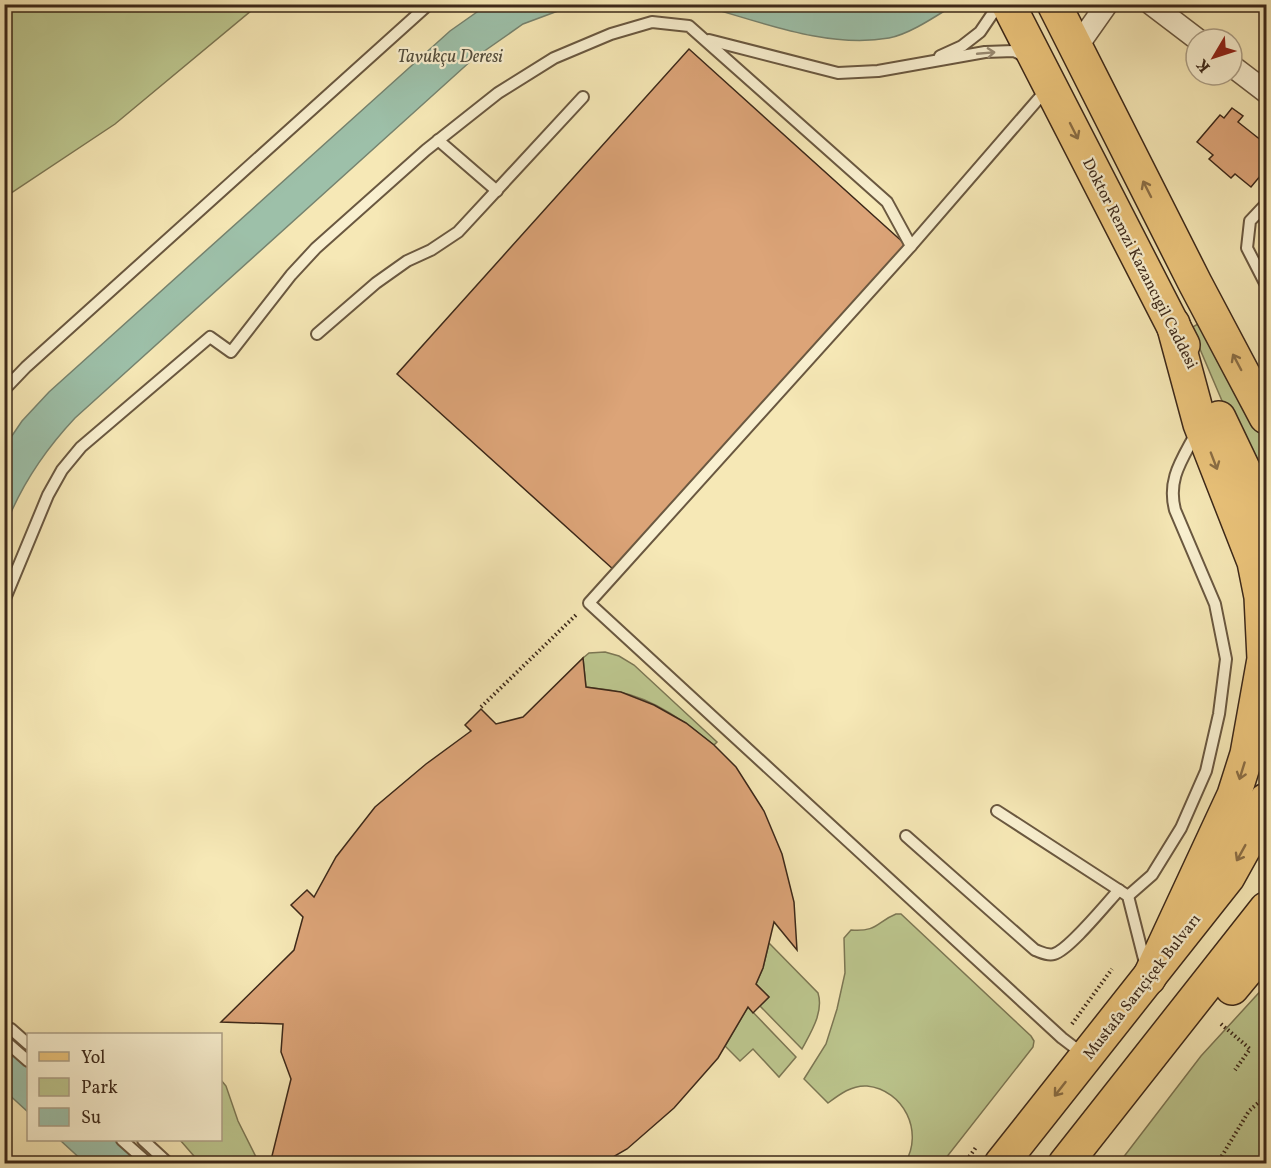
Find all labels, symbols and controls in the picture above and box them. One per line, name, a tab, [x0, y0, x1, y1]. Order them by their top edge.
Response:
north arrow	[1184, 27, 1244, 87]
water label: Tavukçu Deresi	[397, 45, 503, 70]
one-way arrow	[976, 47, 996, 58]
text: K	[1191, 53, 1216, 77]
one-way arrow	[1068, 122, 1080, 139]
street label: Doktor Remzi Kazancıgil Caddesi	[1076, 155, 1202, 373]
one-way arrow	[1141, 180, 1153, 198]
one-way arrow	[1231, 354, 1243, 371]
one-way arrow	[1209, 451, 1220, 469]
one-way arrow	[1236, 761, 1247, 780]
one-way arrow	[1235, 844, 1247, 861]
street label: Mustafa Sarıçiçek Bulvarı	[1079, 910, 1207, 1065]
legend	[27, 1033, 222, 1141]
text: Yol	[81, 1046, 106, 1071]
text: Park	[81, 1076, 118, 1101]
one-way arrow	[1053, 1081, 1066, 1097]
text: Su	[81, 1106, 101, 1131]

